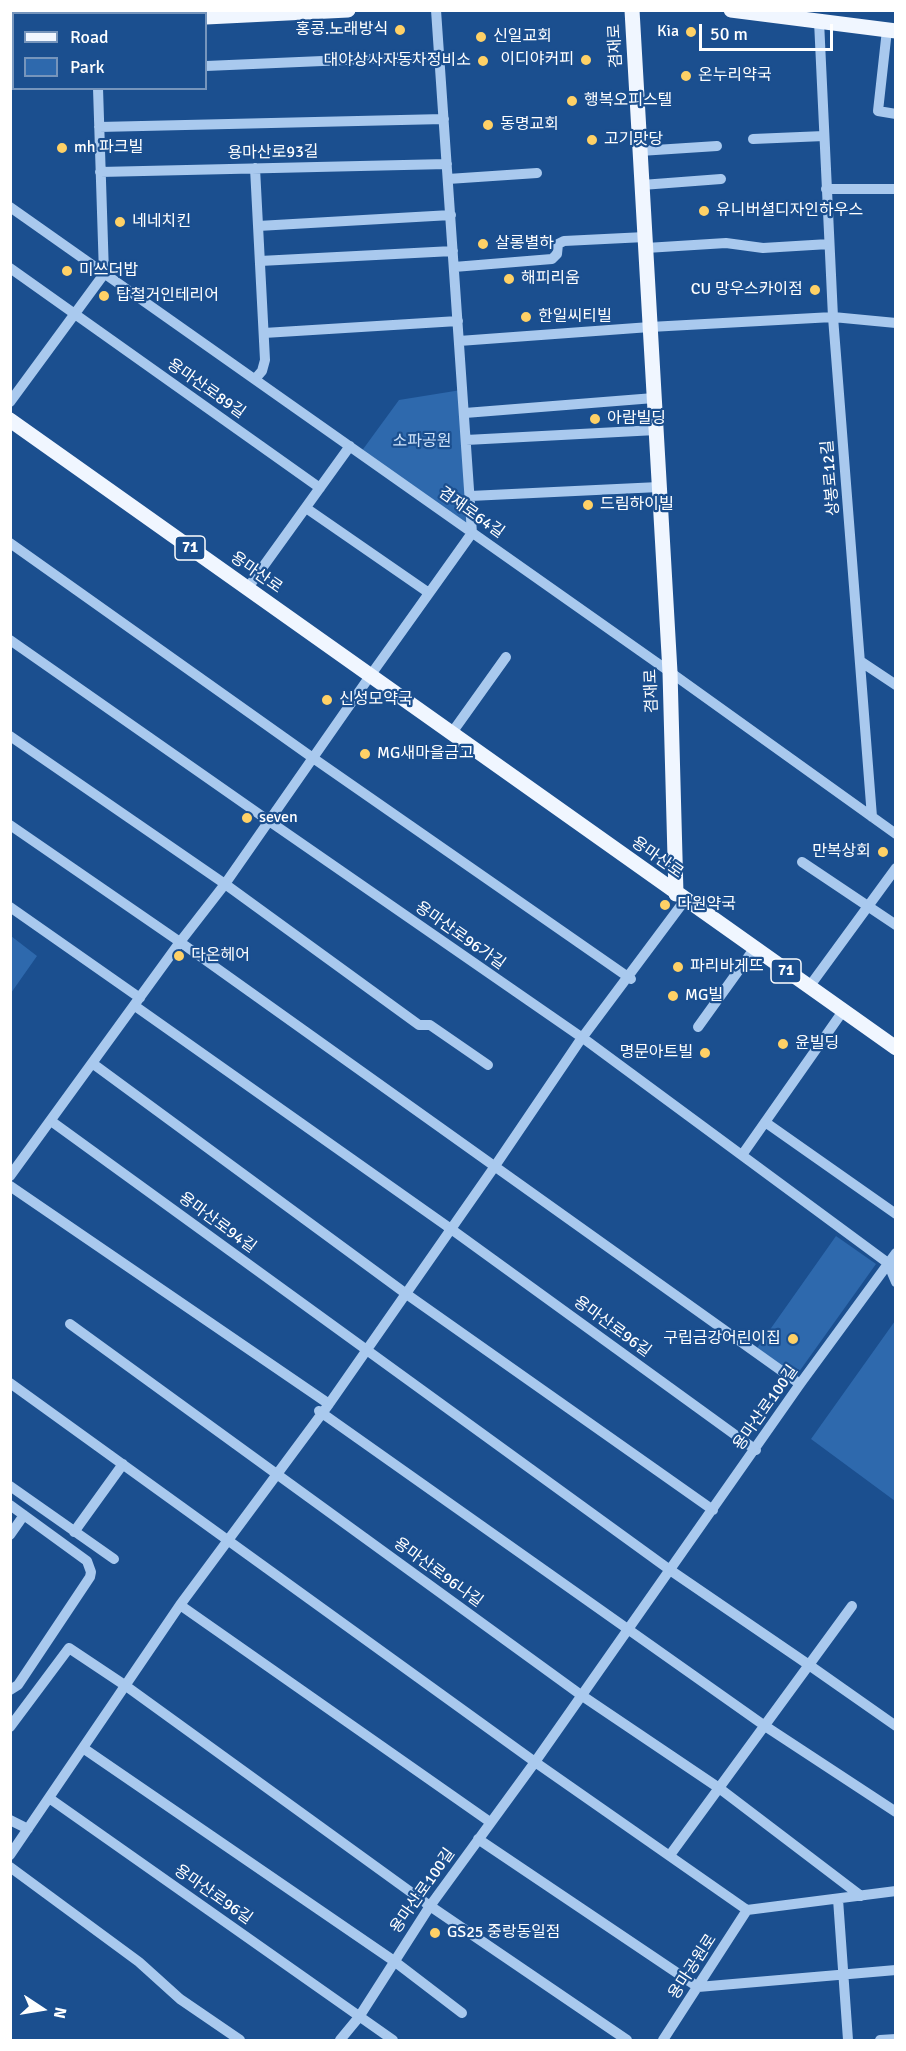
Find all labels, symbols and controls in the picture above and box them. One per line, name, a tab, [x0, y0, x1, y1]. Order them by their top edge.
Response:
legend	[12, 12, 207, 90]
scale bar	[702, 12, 836, 50]
place label: 홍콩.노래방식	[295, 20, 388, 40]
place label: Kia	[657, 22, 679, 42]
marker: 홍콩.노래방식	[393, 23, 407, 37]
street label: 겸재로	[605, 23, 627, 69]
text: 50 m	[710, 23, 748, 45]
marker: Kia	[684, 25, 698, 39]
text: Road	[70, 26, 109, 48]
place label: 신일교회	[493, 27, 552, 47]
marker: 신일교회	[474, 30, 488, 44]
place label: 이디야커피	[500, 50, 574, 70]
place label: 대야상사자동차정비소	[324, 51, 471, 71]
marker: 이디야커피	[579, 53, 593, 67]
marker: 대야상사자동차정비소	[476, 54, 490, 68]
text: Park	[70, 56, 105, 78]
place label: 온누리약국	[698, 66, 772, 86]
marker: 온누리약국	[679, 69, 693, 83]
place label: 행복오피스텔	[584, 91, 672, 111]
marker: 행복오피스텔	[565, 94, 579, 108]
place label: 동명교회	[500, 115, 559, 135]
marker: 동명교회	[481, 118, 495, 132]
place label: 고기맛당	[604, 130, 663, 150]
marker: 고기맛당	[585, 133, 599, 147]
place label: mh 파크빌	[74, 138, 143, 158]
marker: mh 파크빌	[55, 141, 69, 155]
street label: 용마산로93길	[227, 143, 319, 163]
place label: 유니버셜디자인하우스	[716, 201, 863, 221]
marker: 유니버셜디자인하우스	[697, 204, 711, 218]
place label: 네네치킨	[132, 212, 191, 232]
marker: 네네치킨	[113, 215, 127, 229]
place label: 살롱별하	[495, 234, 554, 254]
marker: 살롱별하	[476, 237, 490, 251]
place label: 미쓰더밥	[79, 261, 138, 281]
marker: 미쓰더밥	[60, 264, 74, 278]
place label: 해피리움	[521, 269, 580, 289]
marker: 해피리움	[502, 272, 516, 286]
place label: CU 망우스카이점	[691, 280, 803, 300]
marker: CU 망우스카이점	[808, 283, 822, 297]
place label: 탑철거인테리어	[116, 286, 219, 306]
marker: 탑철거인테리어	[97, 289, 111, 303]
place label: 한일씨티빌	[538, 307, 612, 327]
marker: 한일씨티빌	[519, 310, 533, 324]
street label: 용마산로89길	[163, 355, 249, 423]
place label: 아람빌딩	[607, 409, 666, 429]
marker: 아람빌딩	[588, 412, 602, 426]
park label: 소파공원	[393, 432, 451, 452]
street label: 상봉로12길	[818, 439, 844, 517]
street label: 겸재로64길	[434, 483, 508, 543]
place label: 드림하이빌	[600, 495, 674, 515]
marker: 드림하이빌	[581, 498, 595, 512]
road number: 71	[175, 536, 205, 560]
street label: 용마산로	[226, 548, 286, 598]
street label: 겸재로	[642, 669, 662, 713]
place label: 신성모약국	[339, 690, 413, 710]
marker: 신성모약국	[320, 693, 334, 707]
place label: MG새마을금고	[377, 744, 474, 764]
marker: MG새마을금고	[358, 747, 372, 761]
place label: seven	[259, 808, 298, 828]
marker: seven	[240, 811, 254, 825]
street label: 용마산로	[627, 833, 687, 883]
place label: 만복상회	[812, 842, 871, 862]
marker: 만복상회	[876, 845, 890, 859]
place label: 다원약국	[677, 895, 736, 915]
street label: 용마산로96가길	[411, 898, 509, 974]
marker: 다원약국	[658, 898, 672, 912]
place label: 다온헤어	[191, 946, 250, 966]
marker: 다온헤어	[172, 949, 186, 963]
place label: 파리바게뜨	[690, 957, 764, 977]
road number: 71	[771, 959, 801, 983]
marker: 파리바게뜨	[671, 960, 685, 974]
place label: MG빌	[685, 986, 723, 1006]
marker: MG빌	[666, 989, 680, 1003]
place label: 윤빌딩	[795, 1034, 839, 1054]
marker: 윤빌딩	[776, 1037, 790, 1051]
place label: 명문아트빌	[619, 1043, 693, 1063]
marker: 명문아트빌	[698, 1046, 712, 1060]
street label: 용마산로94길	[175, 1189, 259, 1257]
street label: 용마산로96길	[570, 1293, 654, 1361]
place label: 구립금강어린이집	[663, 1329, 781, 1349]
marker: 구립금강어린이집	[786, 1332, 800, 1346]
street label: 용마산로100길	[730, 1362, 802, 1454]
street label: 용마산로96나길	[390, 1534, 486, 1612]
street label: 용마산로100길	[387, 1845, 459, 1937]
street label: 용마산로96길	[170, 1861, 256, 1929]
place label: GS25 중랑동일점	[447, 1923, 561, 1943]
marker: GS25 중랑동일점	[428, 1926, 442, 1940]
street label: 용마공원로	[665, 1931, 721, 2003]
north arrow	[12, 1979, 72, 2039]
text: N	[49, 2005, 71, 2020]

